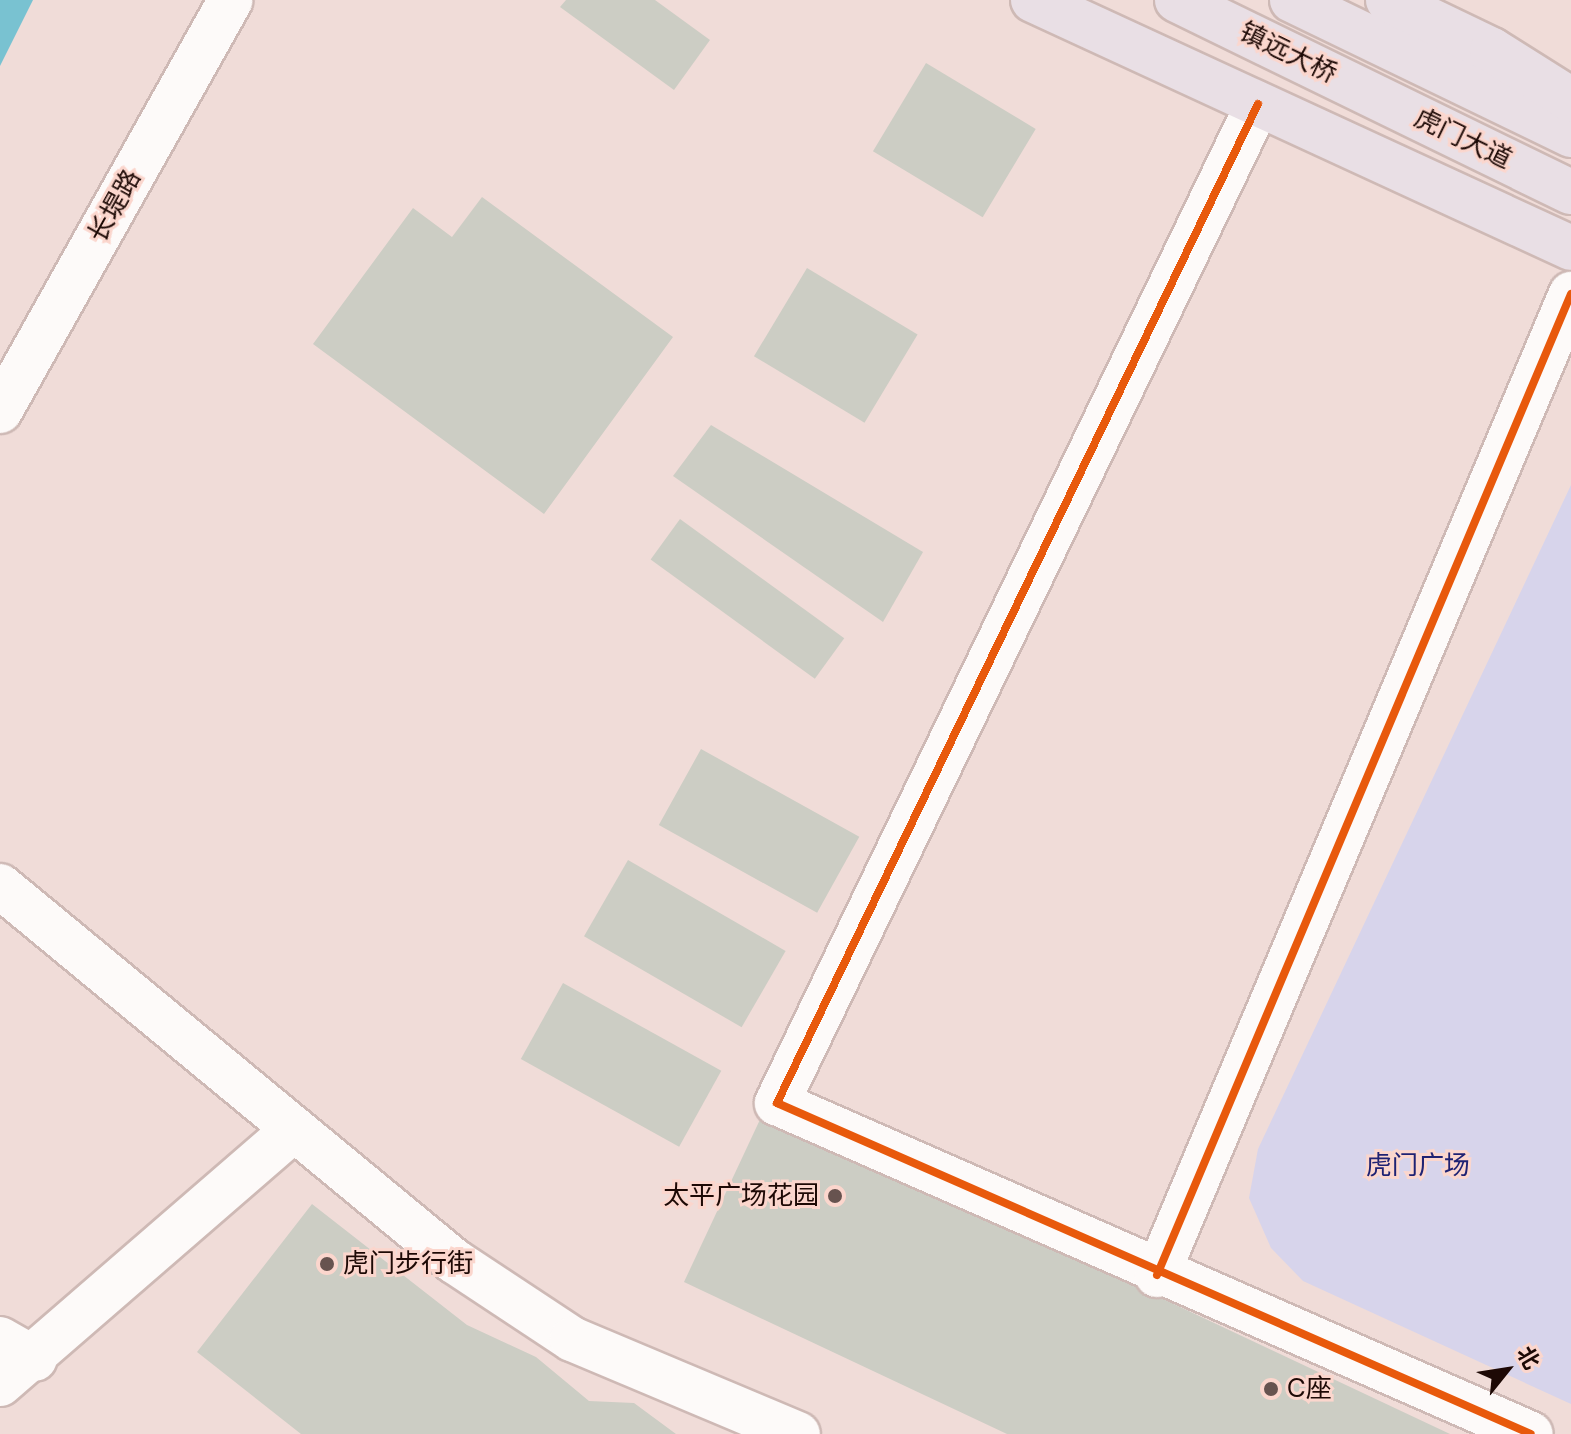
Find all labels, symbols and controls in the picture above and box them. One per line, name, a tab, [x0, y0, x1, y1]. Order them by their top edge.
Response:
street label: 镇远大桥	[1234, 16, 1342, 90]
street label: 虎门大道	[1409, 102, 1517, 176]
street label: 长堤路	[82, 164, 148, 248]
park label: 虎门广场	[1366, 1150, 1470, 1182]
place label: 太平广场花园	[663, 1180, 819, 1212]
marker: 太平广场花园	[826, 1187, 844, 1205]
place label: 虎门步行街	[343, 1248, 473, 1280]
marker: 虎门步行街	[318, 1255, 336, 1273]
north arrow	[1467, 1330, 1547, 1410]
text: 北	[1510, 1341, 1546, 1375]
place label: C座	[1287, 1373, 1332, 1405]
marker: C座	[1262, 1380, 1280, 1398]

